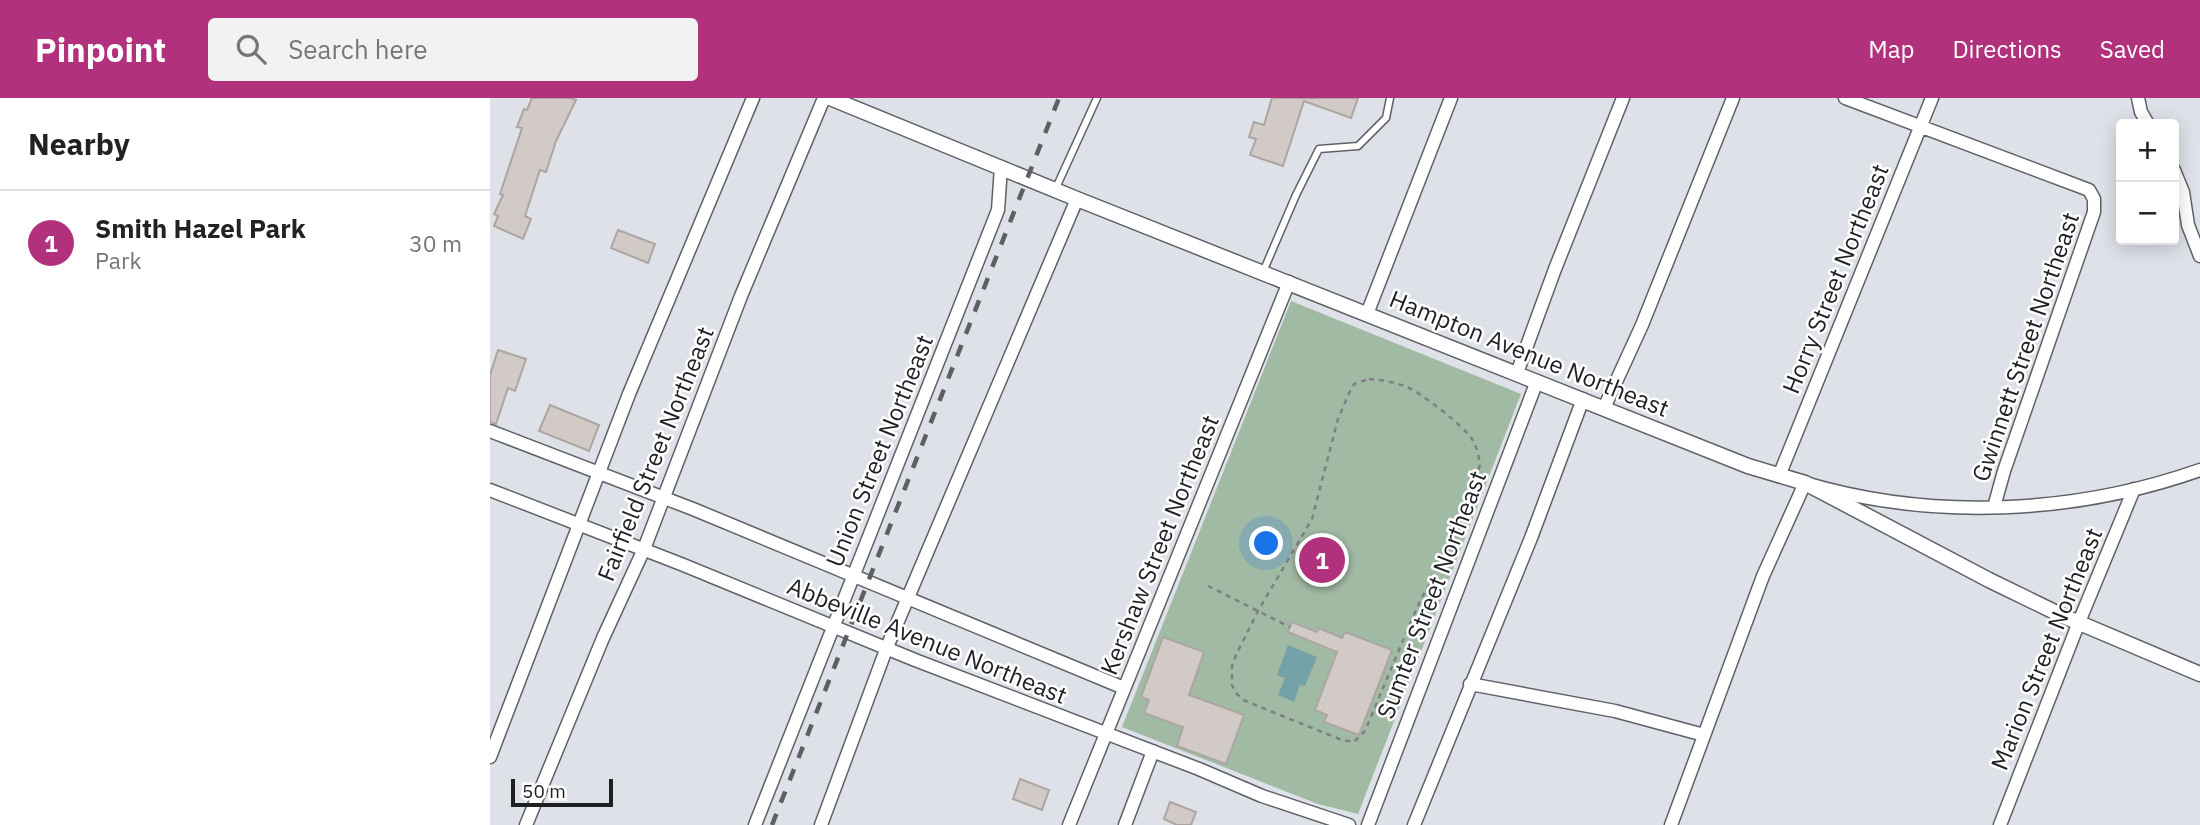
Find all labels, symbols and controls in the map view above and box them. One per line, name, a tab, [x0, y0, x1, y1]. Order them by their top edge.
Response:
search box	[208, 18, 698, 81]
text: Pinpoint	[35, 28, 166, 71]
icon: search	[232, 30, 270, 68]
text: Search here	[288, 32, 428, 66]
text: Map	[1868, 33, 1914, 65]
text: Directions	[1952, 33, 2062, 65]
text: Saved	[2100, 33, 2165, 65]
map controls	[2116, 119, 2179, 245]
button: +	[2116, 119, 2179, 182]
text: Nearby	[28, 124, 130, 163]
street label: Horry Street Northeast	[1774, 159, 1896, 398]
button: −	[2116, 182, 2179, 245]
street label: Gwinnett Street Northeast	[1964, 208, 2086, 486]
text: Smith Hazel Park	[95, 211, 306, 245]
text: 1	[44, 228, 58, 258]
text: 30 m	[409, 228, 462, 258]
text: Park	[95, 245, 142, 275]
street label: Hampton Avenue Northeast	[1385, 282, 1674, 424]
street label: Fairfield Street Northeast	[589, 322, 721, 586]
street label: Union Street Northeast	[818, 330, 940, 571]
street label: Kershaw Street Northeast	[1092, 410, 1226, 679]
street label: Sumter Street Northeast	[1369, 466, 1493, 723]
street label: Marion Street Northeast	[1983, 523, 2109, 775]
your location	[1249, 526, 1283, 560]
pin: 1	[1299, 534, 1345, 586]
street label: Abbeville Avenue Northeast	[783, 569, 1072, 711]
scale bar	[511, 776, 612, 808]
text: 50 m	[522, 779, 566, 803]

